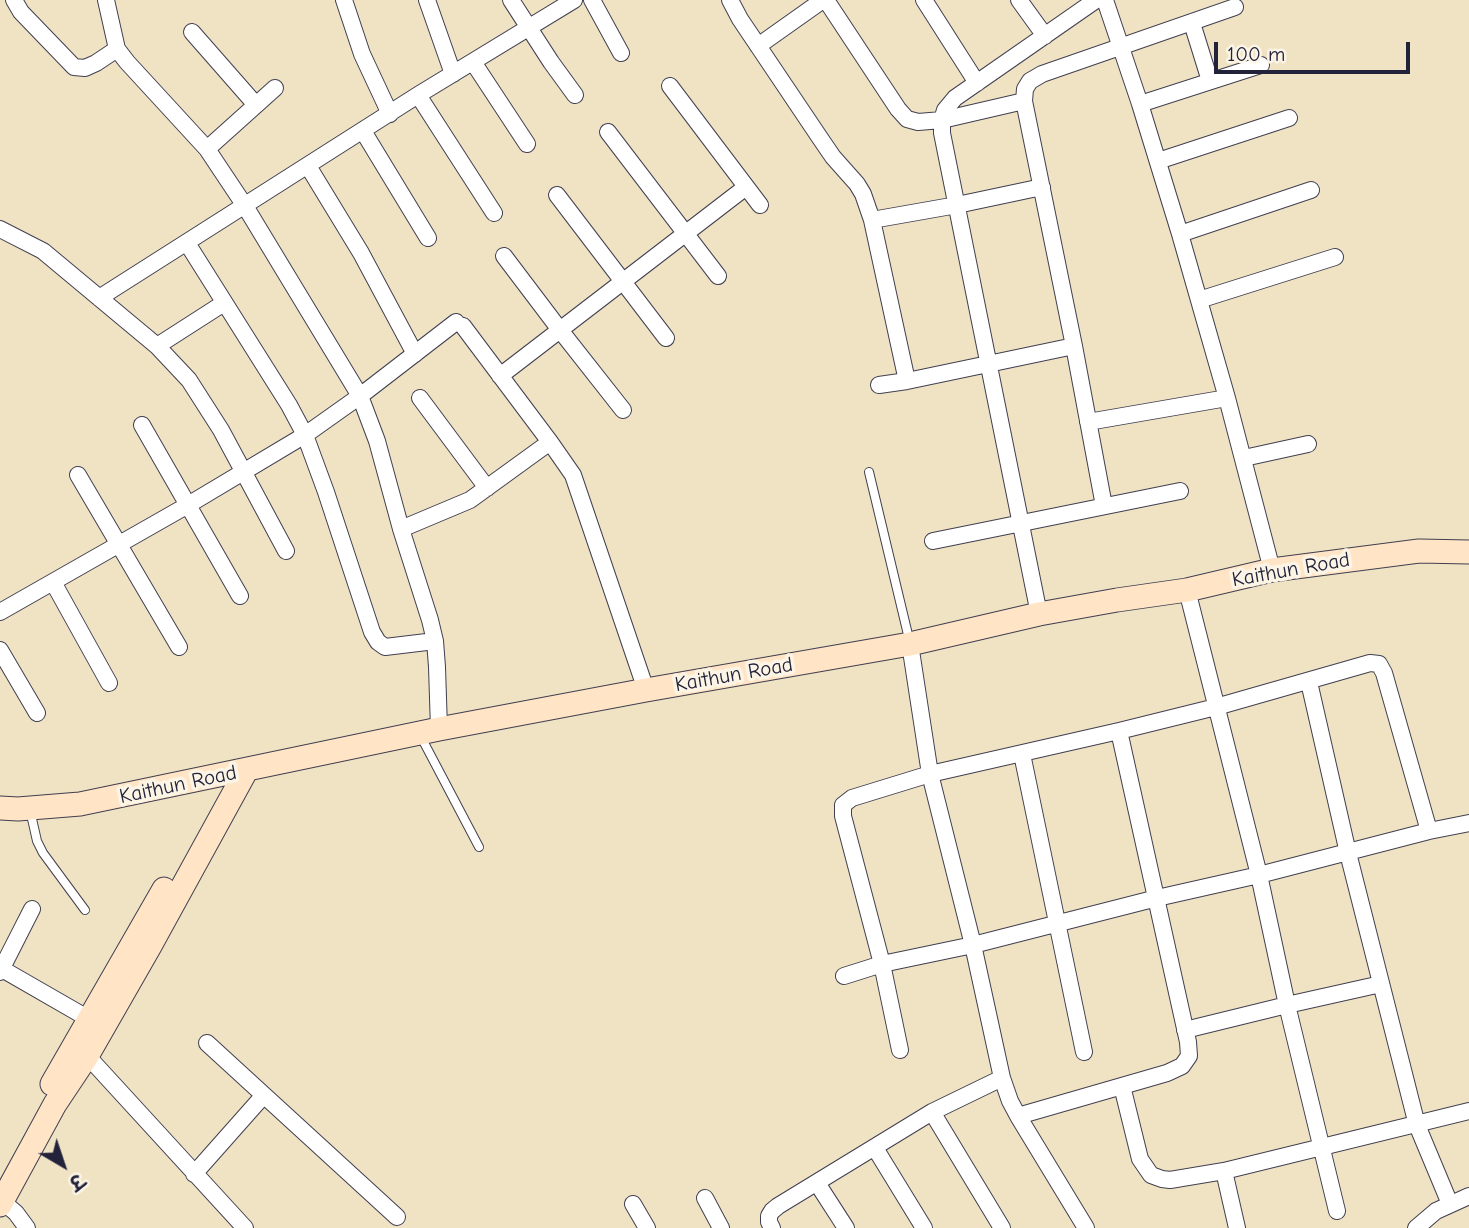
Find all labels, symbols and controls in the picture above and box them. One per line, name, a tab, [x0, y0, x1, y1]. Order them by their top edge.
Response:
scale bar	[1217, 28, 1413, 72]
text: 100 m	[1227, 42, 1285, 66]
street label: Kaithun Road	[1230, 547, 1352, 593]
street label: Kaithun Road	[673, 652, 795, 698]
street label: Kaithun Road	[117, 760, 239, 810]
north arrow	[28, 1130, 98, 1200]
text: उ	[64, 1169, 88, 1194]

